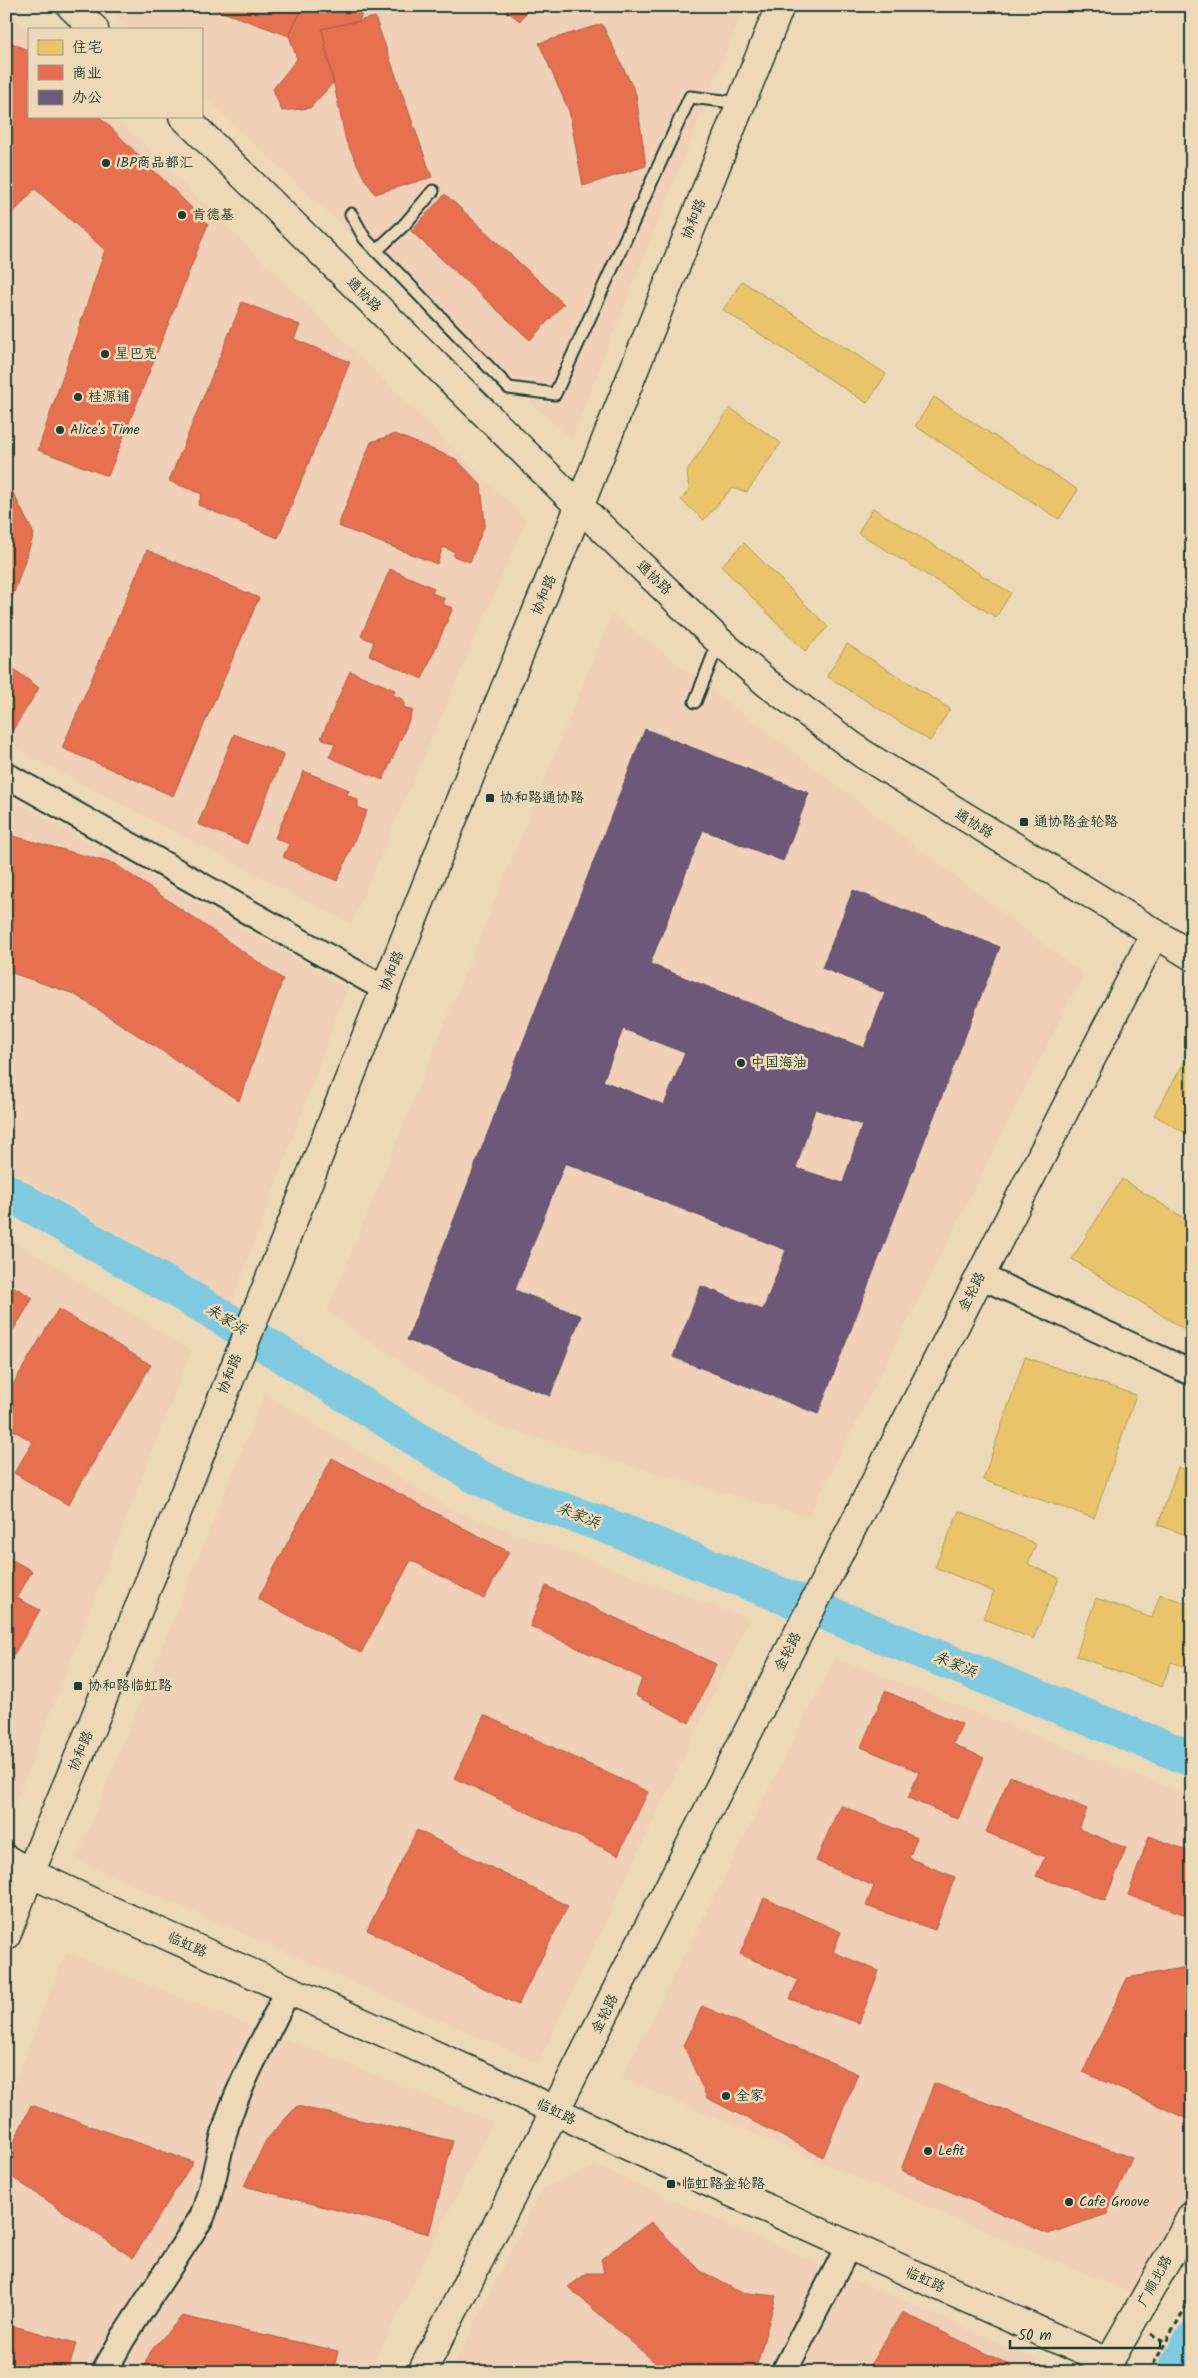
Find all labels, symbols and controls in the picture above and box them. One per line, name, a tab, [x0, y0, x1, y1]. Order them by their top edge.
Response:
legend	[28, 28, 202, 118]
text: 住宅	[72, 36, 102, 60]
text: 商业	[72, 62, 102, 86]
text: 办公	[72, 86, 102, 110]
place label: IBP商品都汇	[116, 152, 193, 174]
marker: IBP商品都汇	[100, 157, 112, 169]
street label: 协和路	[676, 195, 712, 243]
place label: 肯德基	[192, 204, 234, 226]
marker: 肯德基	[176, 209, 188, 221]
street label: 通协路	[341, 272, 387, 318]
place label: 星巴克	[115, 343, 157, 365]
marker: 星巴克	[99, 348, 111, 360]
place label: 桂源铺	[88, 386, 130, 408]
marker: 桂源铺	[72, 391, 84, 403]
place label: Alice's Time	[70, 419, 140, 441]
marker: Alice's Time	[54, 424, 66, 436]
street label: 通协路	[631, 555, 677, 601]
street label: 协和路	[526, 571, 562, 619]
place label: 协和路通协路	[500, 787, 584, 809]
marker: 协和路通协路	[484, 792, 496, 804]
street label: 通协路	[950, 804, 998, 844]
place label: 通协路金轮路	[1034, 811, 1118, 833]
marker: 通协路金轮路	[1018, 816, 1030, 828]
street label: 协和路	[374, 947, 410, 995]
place label: 中国海油	[751, 1052, 807, 1074]
marker: 中国海油	[735, 1057, 747, 1069]
street label: 金轮路	[953, 1268, 991, 1316]
water label: 朱家浜	[201, 1298, 252, 1343]
street label: 协和路	[212, 1350, 248, 1398]
water label: 朱家浜	[553, 1496, 604, 1536]
street label: 金轮路	[769, 1628, 807, 1676]
water label: 朱家浜	[930, 1645, 981, 1685]
place label: 协和路临虹路	[88, 1675, 172, 1697]
marker: 协和路临虹路	[72, 1680, 84, 1692]
street label: 协和路	[63, 1727, 99, 1775]
street label: 临虹路	[163, 1926, 211, 1964]
street label: 金轮路	[586, 1990, 624, 2038]
place label: 全家	[736, 2085, 764, 2107]
marker: 全家	[720, 2090, 732, 2102]
street label: 临虹路	[532, 2093, 580, 2131]
place label: Lefit	[938, 2140, 965, 2162]
marker: Lefit	[922, 2145, 934, 2157]
place label: 临虹路金轮路	[681, 2173, 765, 2195]
marker: 临虹路金轮路	[665, 2178, 677, 2190]
place label: Cafe Groove	[1079, 2191, 1150, 2213]
marker: Cafe Groove	[1063, 2196, 1075, 2208]
street label: 广顺北路	[1132, 2251, 1178, 2311]
street label: 临虹路	[901, 2261, 949, 2299]
scale bar	[1010, 2318, 1160, 2350]
text: 50 m	[1018, 2324, 1052, 2348]

